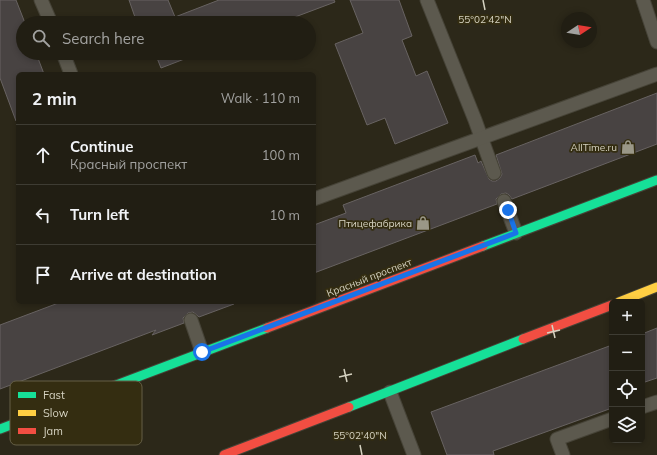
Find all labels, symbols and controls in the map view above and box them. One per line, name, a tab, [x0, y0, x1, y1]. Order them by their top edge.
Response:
north arrow	[561, 12, 597, 48]
text: 55°02'42"N	[458, 13, 512, 26]
search box	[16, 16, 316, 60]
icon: search	[30, 27, 52, 49]
text: Search here	[62, 29, 144, 48]
text: 2 min	[32, 88, 77, 109]
text: Walk · 110 m	[221, 90, 300, 106]
text: Continue	[70, 137, 133, 156]
shop icon: AllTime.ru	[620, 139, 636, 155]
place label: AllTime.ru	[571, 141, 617, 154]
icon: ahead	[32, 144, 54, 166]
text: 100 m	[262, 147, 300, 163]
text: Красный проспект	[70, 156, 187, 172]
route end	[499, 201, 517, 219]
icon: left	[32, 204, 54, 226]
text: Turn left	[70, 205, 129, 224]
text: 10 m	[270, 207, 300, 223]
shop icon: Птицефабрика	[415, 215, 431, 231]
place label: Птицефабрика	[339, 217, 412, 230]
street label: Красный проспект	[325, 255, 414, 300]
icon: arrive	[32, 264, 54, 286]
text: Arrive at destination	[70, 265, 217, 284]
map controls	[609, 299, 645, 443]
button: +	[609, 299, 645, 335]
button: −	[609, 335, 645, 371]
route start	[193, 343, 211, 361]
button: locate	[609, 371, 645, 407]
legend	[10, 381, 142, 445]
text: Fast	[43, 388, 65, 402]
text: Slow	[43, 406, 69, 420]
button: layers	[609, 407, 645, 443]
text: Jam	[43, 424, 63, 438]
text: 55°02'40"N	[333, 429, 387, 442]

